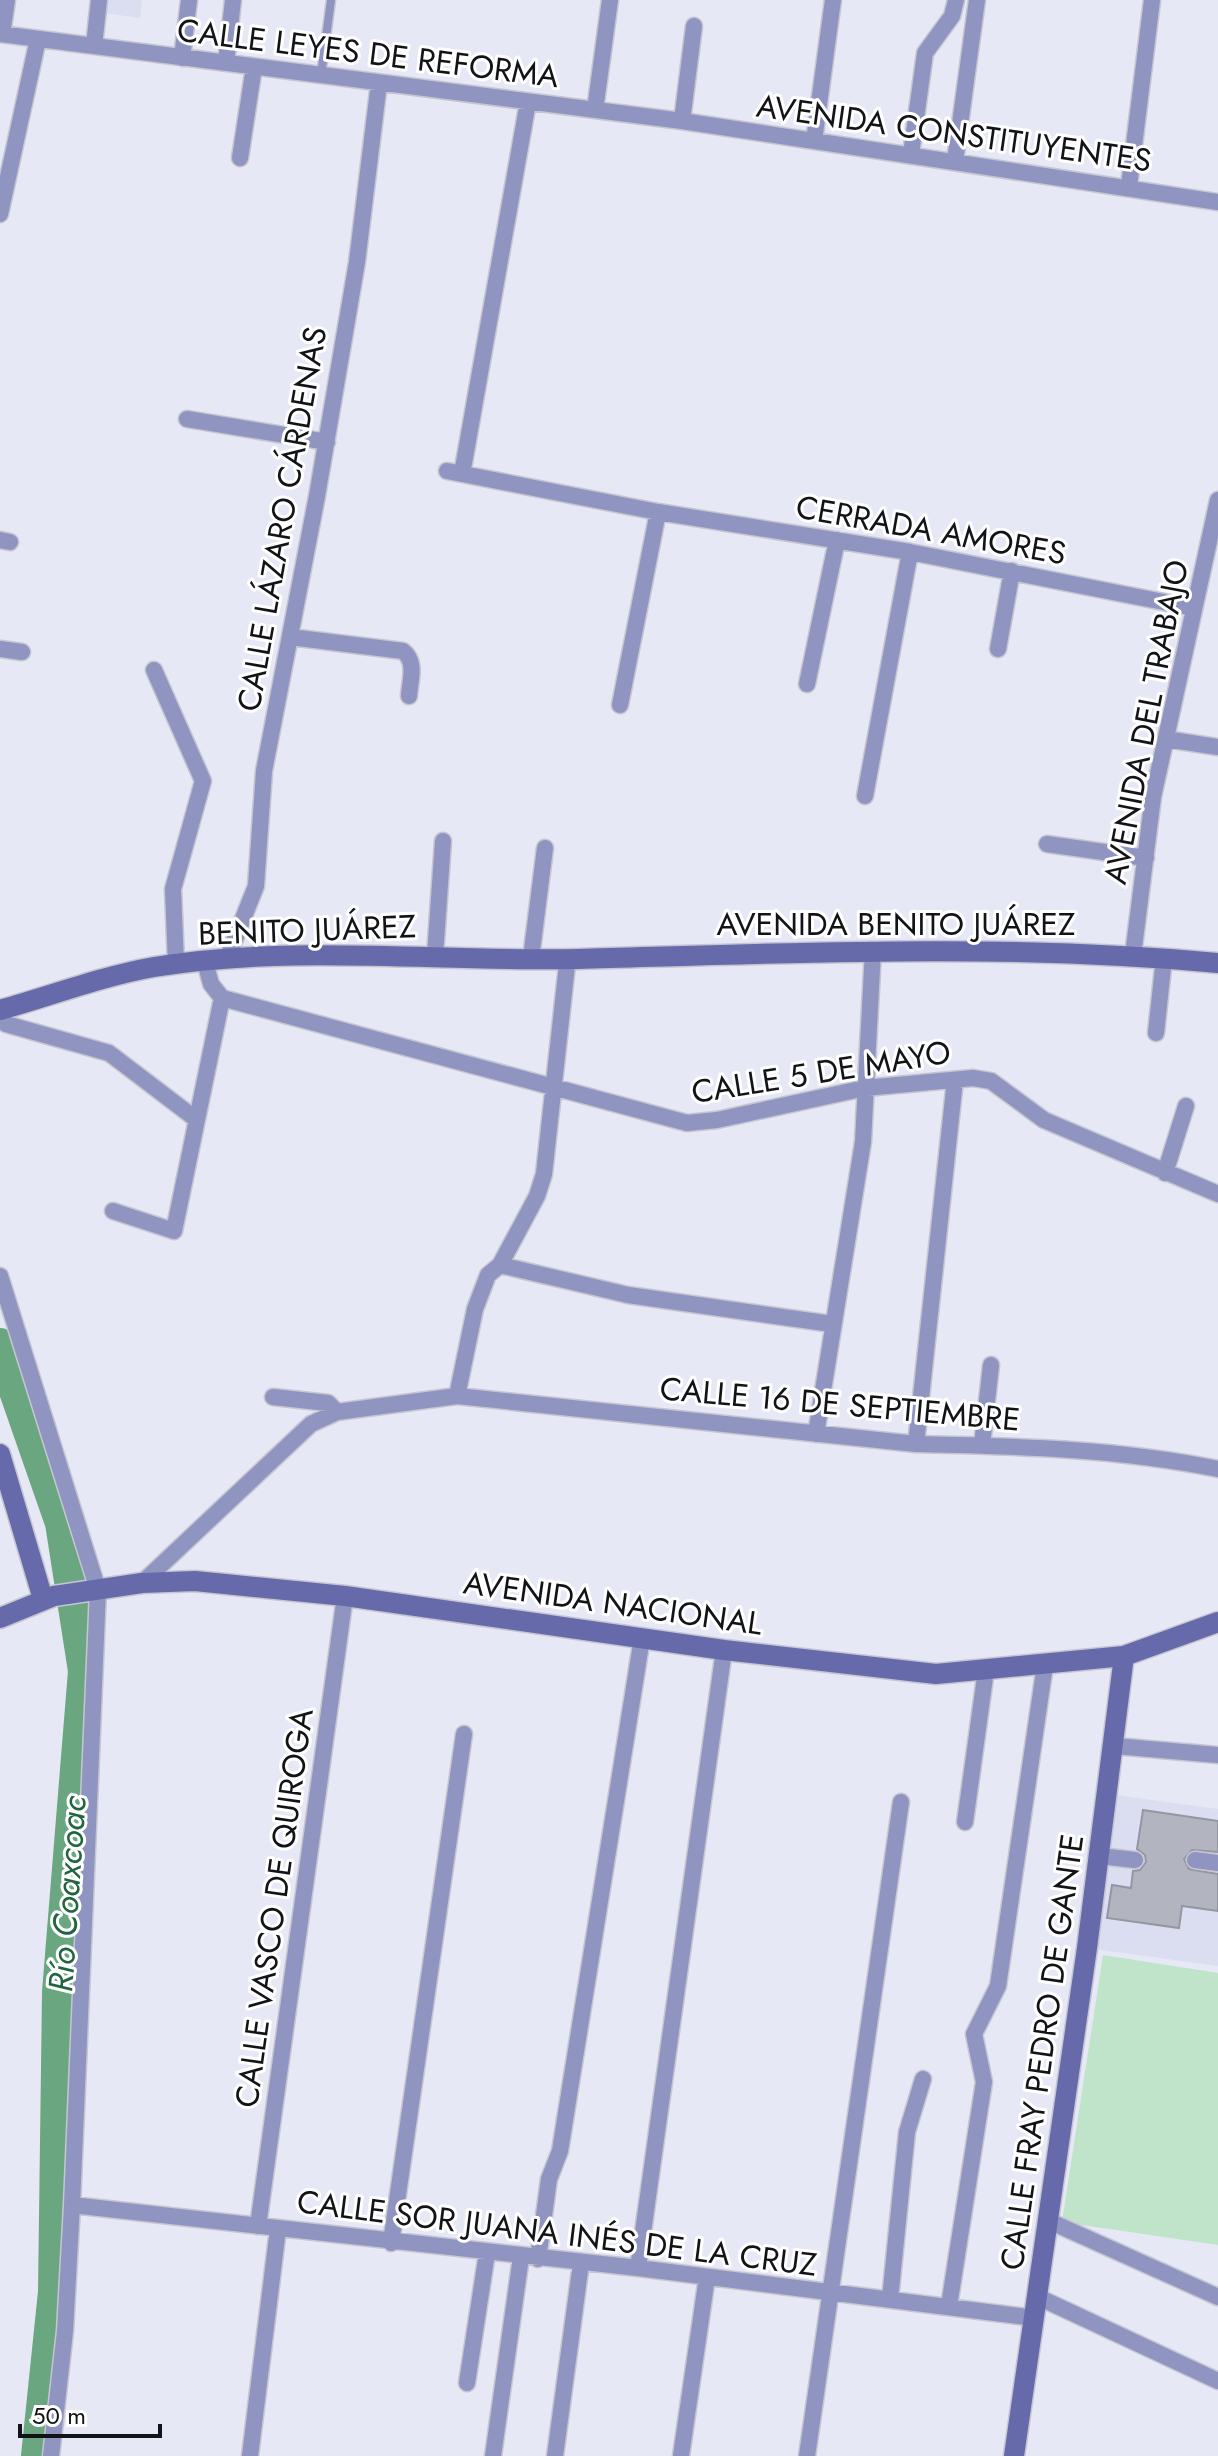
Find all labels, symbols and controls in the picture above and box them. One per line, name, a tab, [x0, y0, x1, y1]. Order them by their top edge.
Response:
street label: CALLE LEYES DE REFORMA	[175, 7, 561, 99]
street label: AVENIDA CONSTITUYENTES	[754, 83, 1154, 183]
street label: CALLE LÁZARO CÁRDENAS	[226, 323, 338, 715]
street label: CERRADA AMORES	[792, 484, 1070, 576]
street label: AVENIDA DEL TRABAJO	[1092, 556, 1200, 888]
street label: AVENIDA BENITO JUÁREZ	[717, 901, 1075, 947]
street label: BENITO JUÁREZ	[197, 903, 417, 957]
street label: CALLE 5 DE MAYO	[688, 1029, 954, 1115]
street label: CALLE 16 DE SEPTIEMBRE	[658, 1365, 1022, 1443]
street label: AVENIDA NACIONAL	[461, 1559, 766, 1647]
street label: CALLE VASCO DE QUIROGA	[223, 1706, 325, 2110]
water label: Río Coaxcoac	[36, 1794, 99, 1994]
street label: CALLE FRAY PEDRO DE GANTE	[989, 1831, 1095, 2273]
street label: CALLE SOR JUANA INÉS DE LA CRUZ	[295, 2178, 819, 2288]
scale bar	[20, 2388, 160, 2438]
text: 50 m	[32, 2398, 86, 2433]

